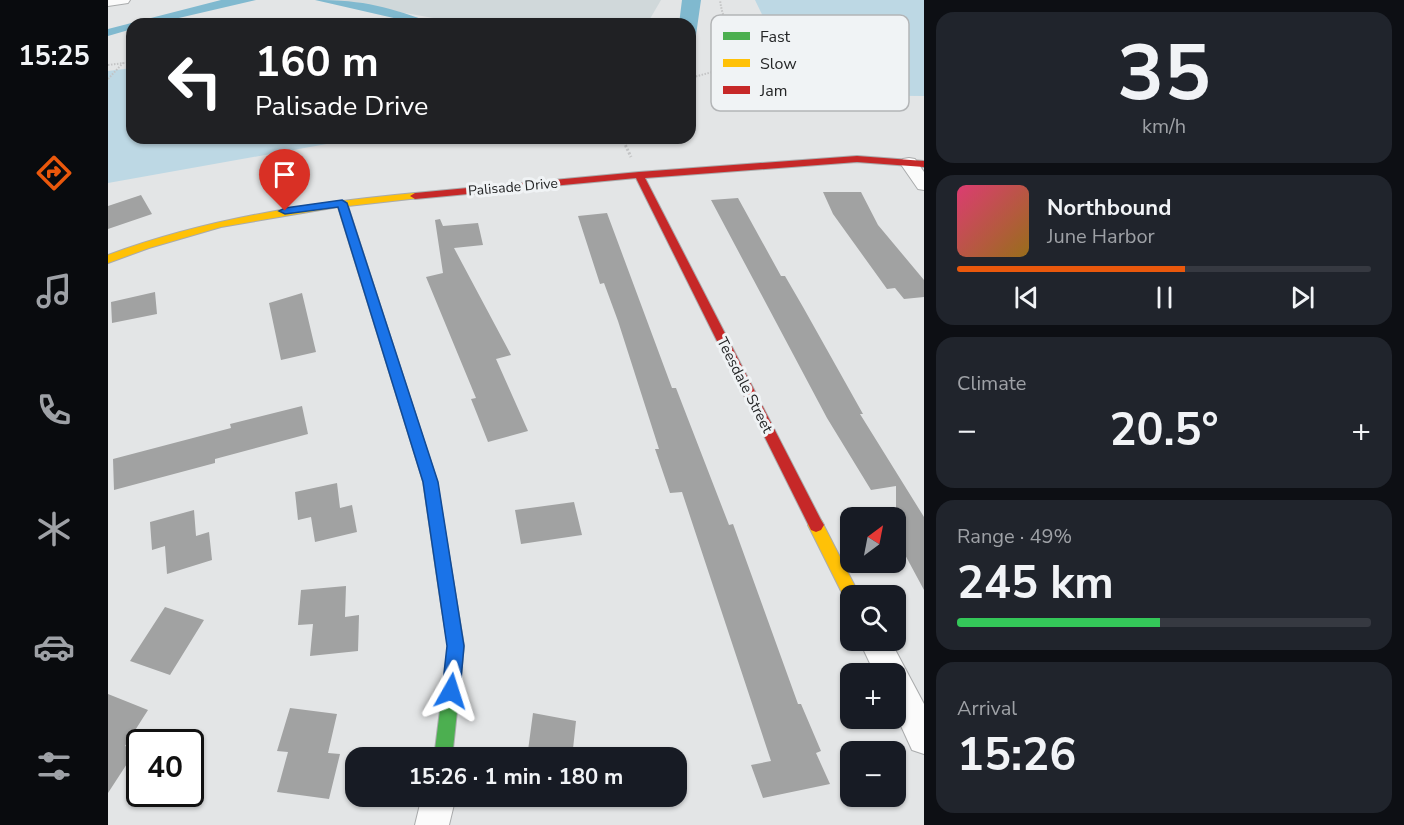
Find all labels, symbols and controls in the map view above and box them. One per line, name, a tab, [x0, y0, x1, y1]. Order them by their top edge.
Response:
legend	[711, 15, 909, 111]
text: 35	[1117, 20, 1211, 127]
text: Fast	[760, 26, 791, 48]
text: 160 m	[255, 34, 379, 91]
text: 15:25	[18, 38, 90, 75]
icon: left	[156, 42, 234, 120]
text: Slow	[760, 53, 797, 75]
text: Jam	[759, 80, 787, 102]
text: Palisade Drive	[255, 88, 428, 125]
text: km/h	[1142, 113, 1186, 140]
pin	[259, 149, 310, 211]
icon: directions	[33, 152, 75, 194]
icon: arrive	[268, 158, 301, 191]
street label: Palisade Drive	[467, 174, 559, 200]
text: Northbound	[1047, 193, 1171, 223]
text: June Harbor	[1047, 223, 1155, 250]
icon: music	[33, 270, 75, 312]
icon: previous	[1010, 281, 1043, 314]
icon: pause	[1148, 281, 1181, 314]
icon: next	[1286, 281, 1319, 314]
street label: Teesdale Street	[712, 334, 778, 437]
text: Climate	[957, 370, 1026, 397]
icon: phone	[33, 389, 75, 431]
text: 20.5°	[1109, 400, 1219, 461]
text: −	[957, 408, 977, 453]
text: +	[1351, 408, 1371, 453]
north arrow	[840, 507, 906, 573]
map controls	[840, 507, 906, 807]
icon: climate	[33, 508, 75, 550]
text: Range · 49%	[957, 523, 1072, 550]
text: 245 km	[957, 553, 1114, 614]
button: search	[840, 585, 906, 651]
icon: car	[33, 626, 75, 668]
position arrow	[419, 659, 483, 723]
button: +	[840, 663, 906, 729]
text: Arrival	[957, 695, 1017, 722]
text: 15:26	[957, 725, 1076, 786]
speed limit sign: 40	[126, 729, 204, 807]
button: −	[840, 741, 906, 807]
icon: filters	[33, 745, 75, 787]
text: 15:26 · 1 min · 180 m	[409, 762, 623, 792]

